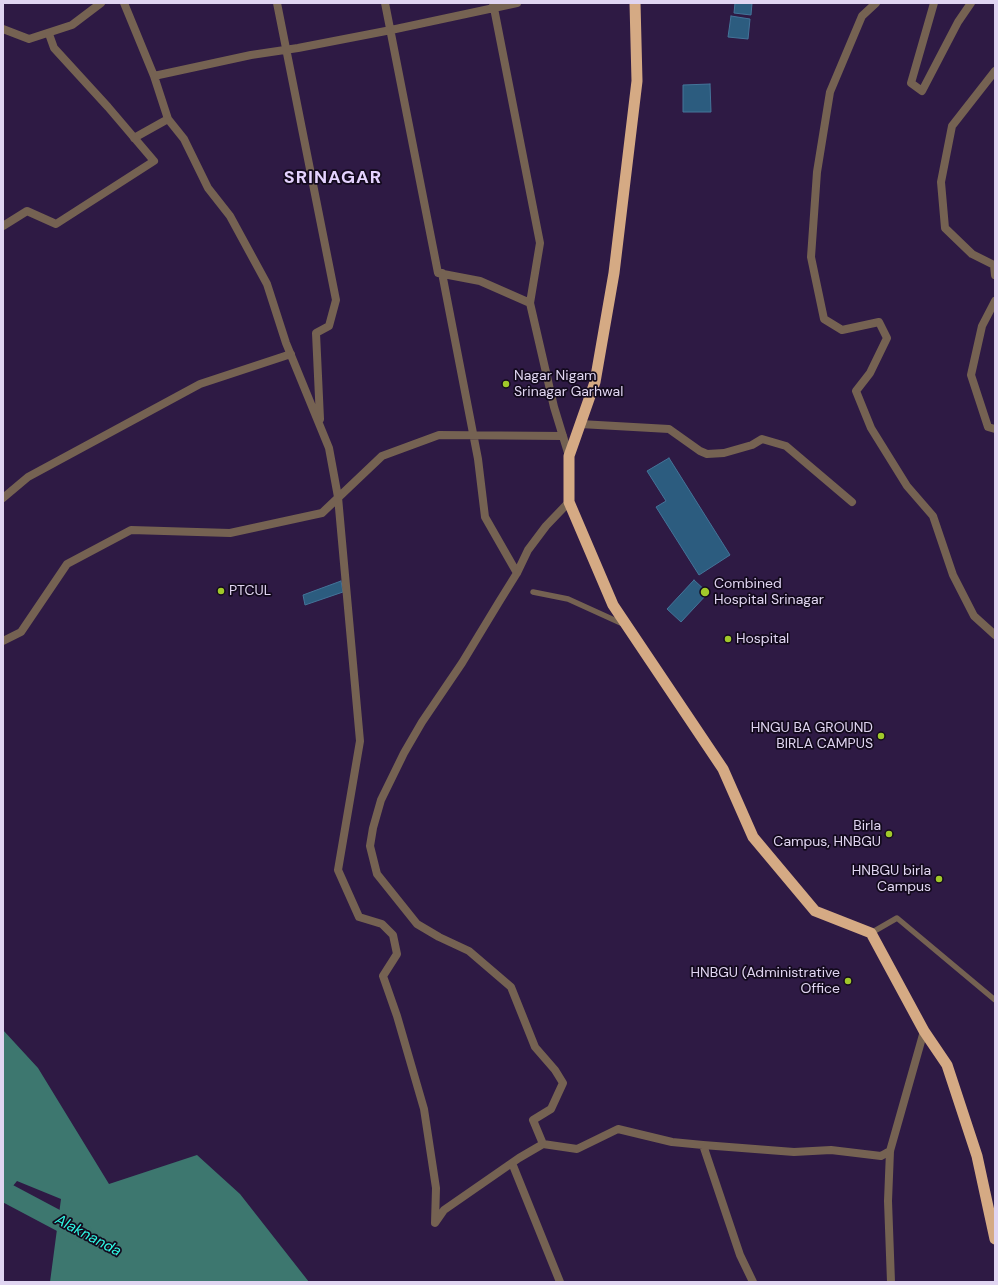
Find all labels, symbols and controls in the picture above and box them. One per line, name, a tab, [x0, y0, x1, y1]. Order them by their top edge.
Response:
district label: SRINAGAR	[284, 167, 382, 189]
place label: Nagar Nigam Srinagar Garhwal	[514, 368, 623, 400]
marker: Nagar Nigam Srinagar Garhwal	[501, 379, 511, 389]
place label: Combined Hospital Srinagar	[714, 576, 824, 608]
place label: PTCUL	[229, 583, 271, 599]
marker: PTCUL	[216, 586, 226, 596]
marker: Combined Hospital Srinagar	[699, 586, 711, 598]
place label: Hospital	[736, 631, 789, 647]
marker: Hospital	[723, 634, 733, 644]
place label: HNGU BA GROUND BIRLA CAMPUS	[751, 720, 873, 752]
marker: HNGU BA GROUND BIRLA CAMPUS	[876, 731, 886, 741]
place label: Birla Campus, HNBGU	[773, 818, 881, 850]
marker: Birla Campus, HNBGU	[884, 829, 894, 839]
place label: HNBGU birla Campus	[852, 863, 931, 896]
marker: HNBGU birla Campus	[934, 874, 944, 884]
place label: HNBGU (Administrative Office	[691, 965, 840, 998]
marker: HNBGU (Administrative Office	[843, 976, 853, 986]
water label: Alaknanda	[52, 1211, 124, 1261]

